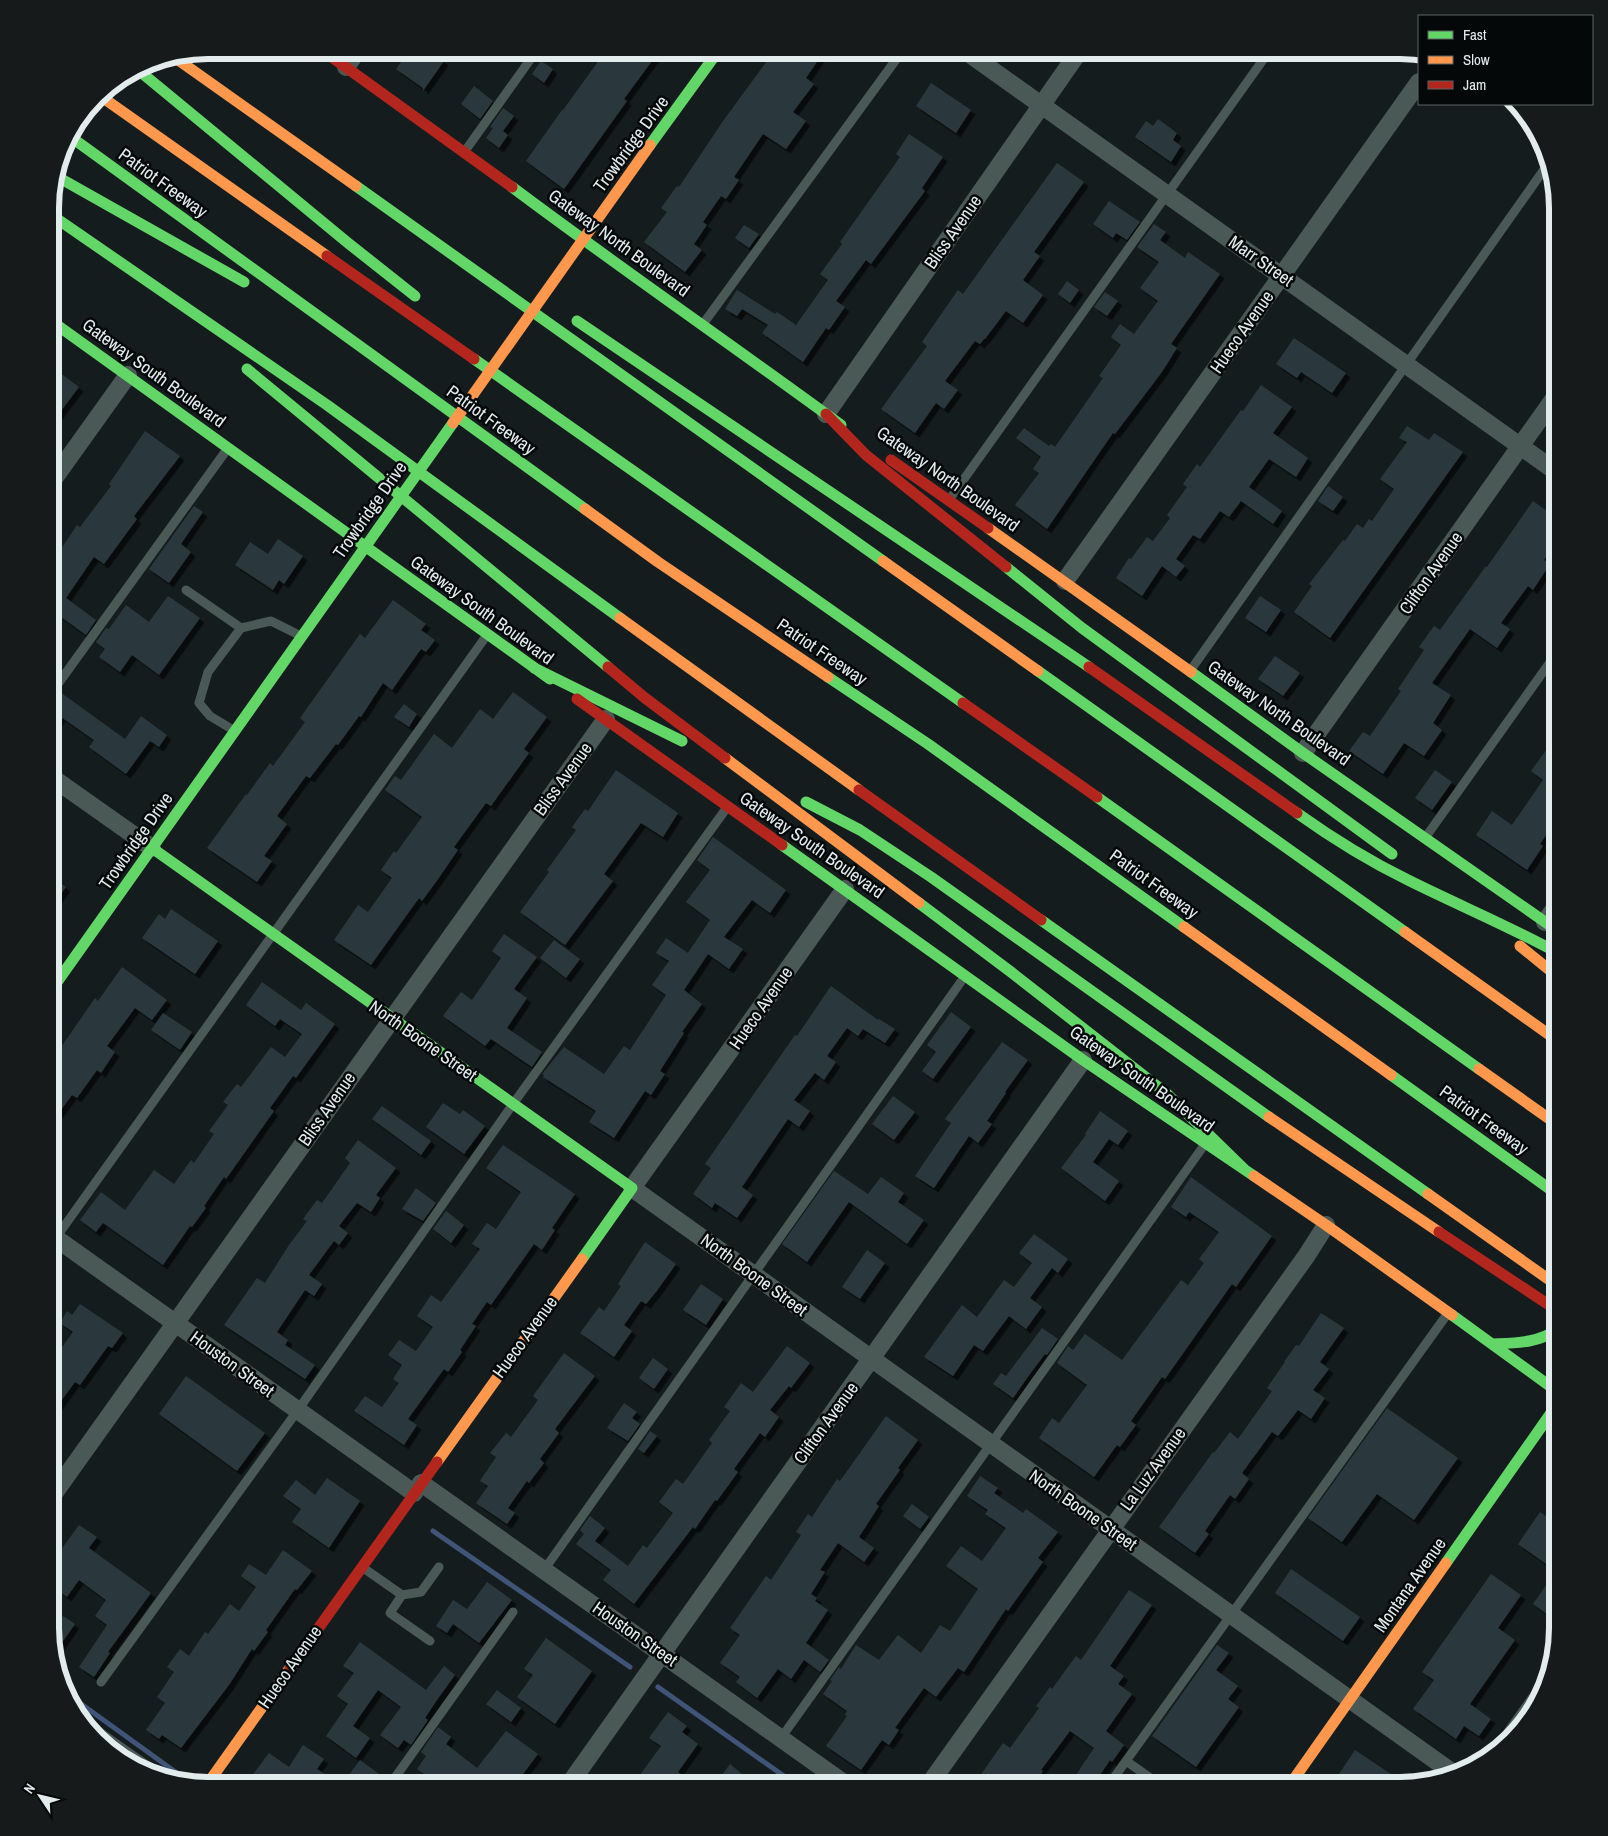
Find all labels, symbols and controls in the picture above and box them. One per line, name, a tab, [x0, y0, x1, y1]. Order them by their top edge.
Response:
legend	[1418, 15, 1593, 105]
text: Fast	[1463, 24, 1487, 45]
text: Slow	[1463, 49, 1490, 70]
text: Jam	[1463, 74, 1486, 95]
street label: Trowbridge Drive	[587, 90, 674, 197]
street label: Patriot Freeway	[114, 142, 213, 224]
street label: Gateway North Boulevard	[544, 183, 695, 302]
street label: Bliss Avenue	[918, 190, 987, 274]
street label: Marr Street	[1224, 229, 1299, 292]
street label: Hueco Avenue	[1204, 285, 1279, 378]
street label: Gateway South Boulevard	[78, 312, 231, 433]
street label: Patriot Freeway	[442, 379, 541, 461]
street label: Gateway North Boulevard	[872, 420, 1025, 537]
street label: Trowbridge Drive	[327, 456, 412, 563]
street label: Clifton Avenue	[1393, 526, 1468, 619]
street label: Gateway South Boulevard	[406, 549, 559, 670]
street label: Patriot Freeway	[772, 612, 873, 691]
street label: Gateway North Boulevard	[1203, 654, 1356, 771]
street label: Bliss Avenue	[527, 737, 598, 820]
street label: Gateway South Boulevard	[735, 785, 890, 904]
street label: Trowbridge Drive	[93, 787, 178, 894]
street label: Patriot Freeway	[1105, 843, 1204, 925]
street label: Hueco Avenue	[723, 961, 798, 1054]
street label: North Boone Street	[364, 994, 482, 1087]
street label: Gateway South Boulevard	[1065, 1019, 1220, 1138]
street label: Bliss Avenue	[292, 1067, 361, 1151]
street label: Patriot Freeway	[1435, 1079, 1534, 1161]
street label: North Boone Street	[696, 1227, 813, 1322]
street label: Hueco Avenue	[486, 1291, 563, 1383]
street label: Houston Street	[185, 1325, 279, 1403]
street label: Clifton Avenue	[787, 1377, 864, 1469]
street label: La Luz Avenue	[1114, 1422, 1191, 1515]
street label: North Boone Street	[1024, 1463, 1142, 1556]
street label: Montana Avenue	[1368, 1532, 1452, 1637]
street label: Houston Street	[588, 1595, 683, 1672]
street label: Hueco Avenue	[252, 1620, 327, 1713]
north arrow	[15, 1771, 65, 1821]
text: N	[20, 1780, 39, 1797]

